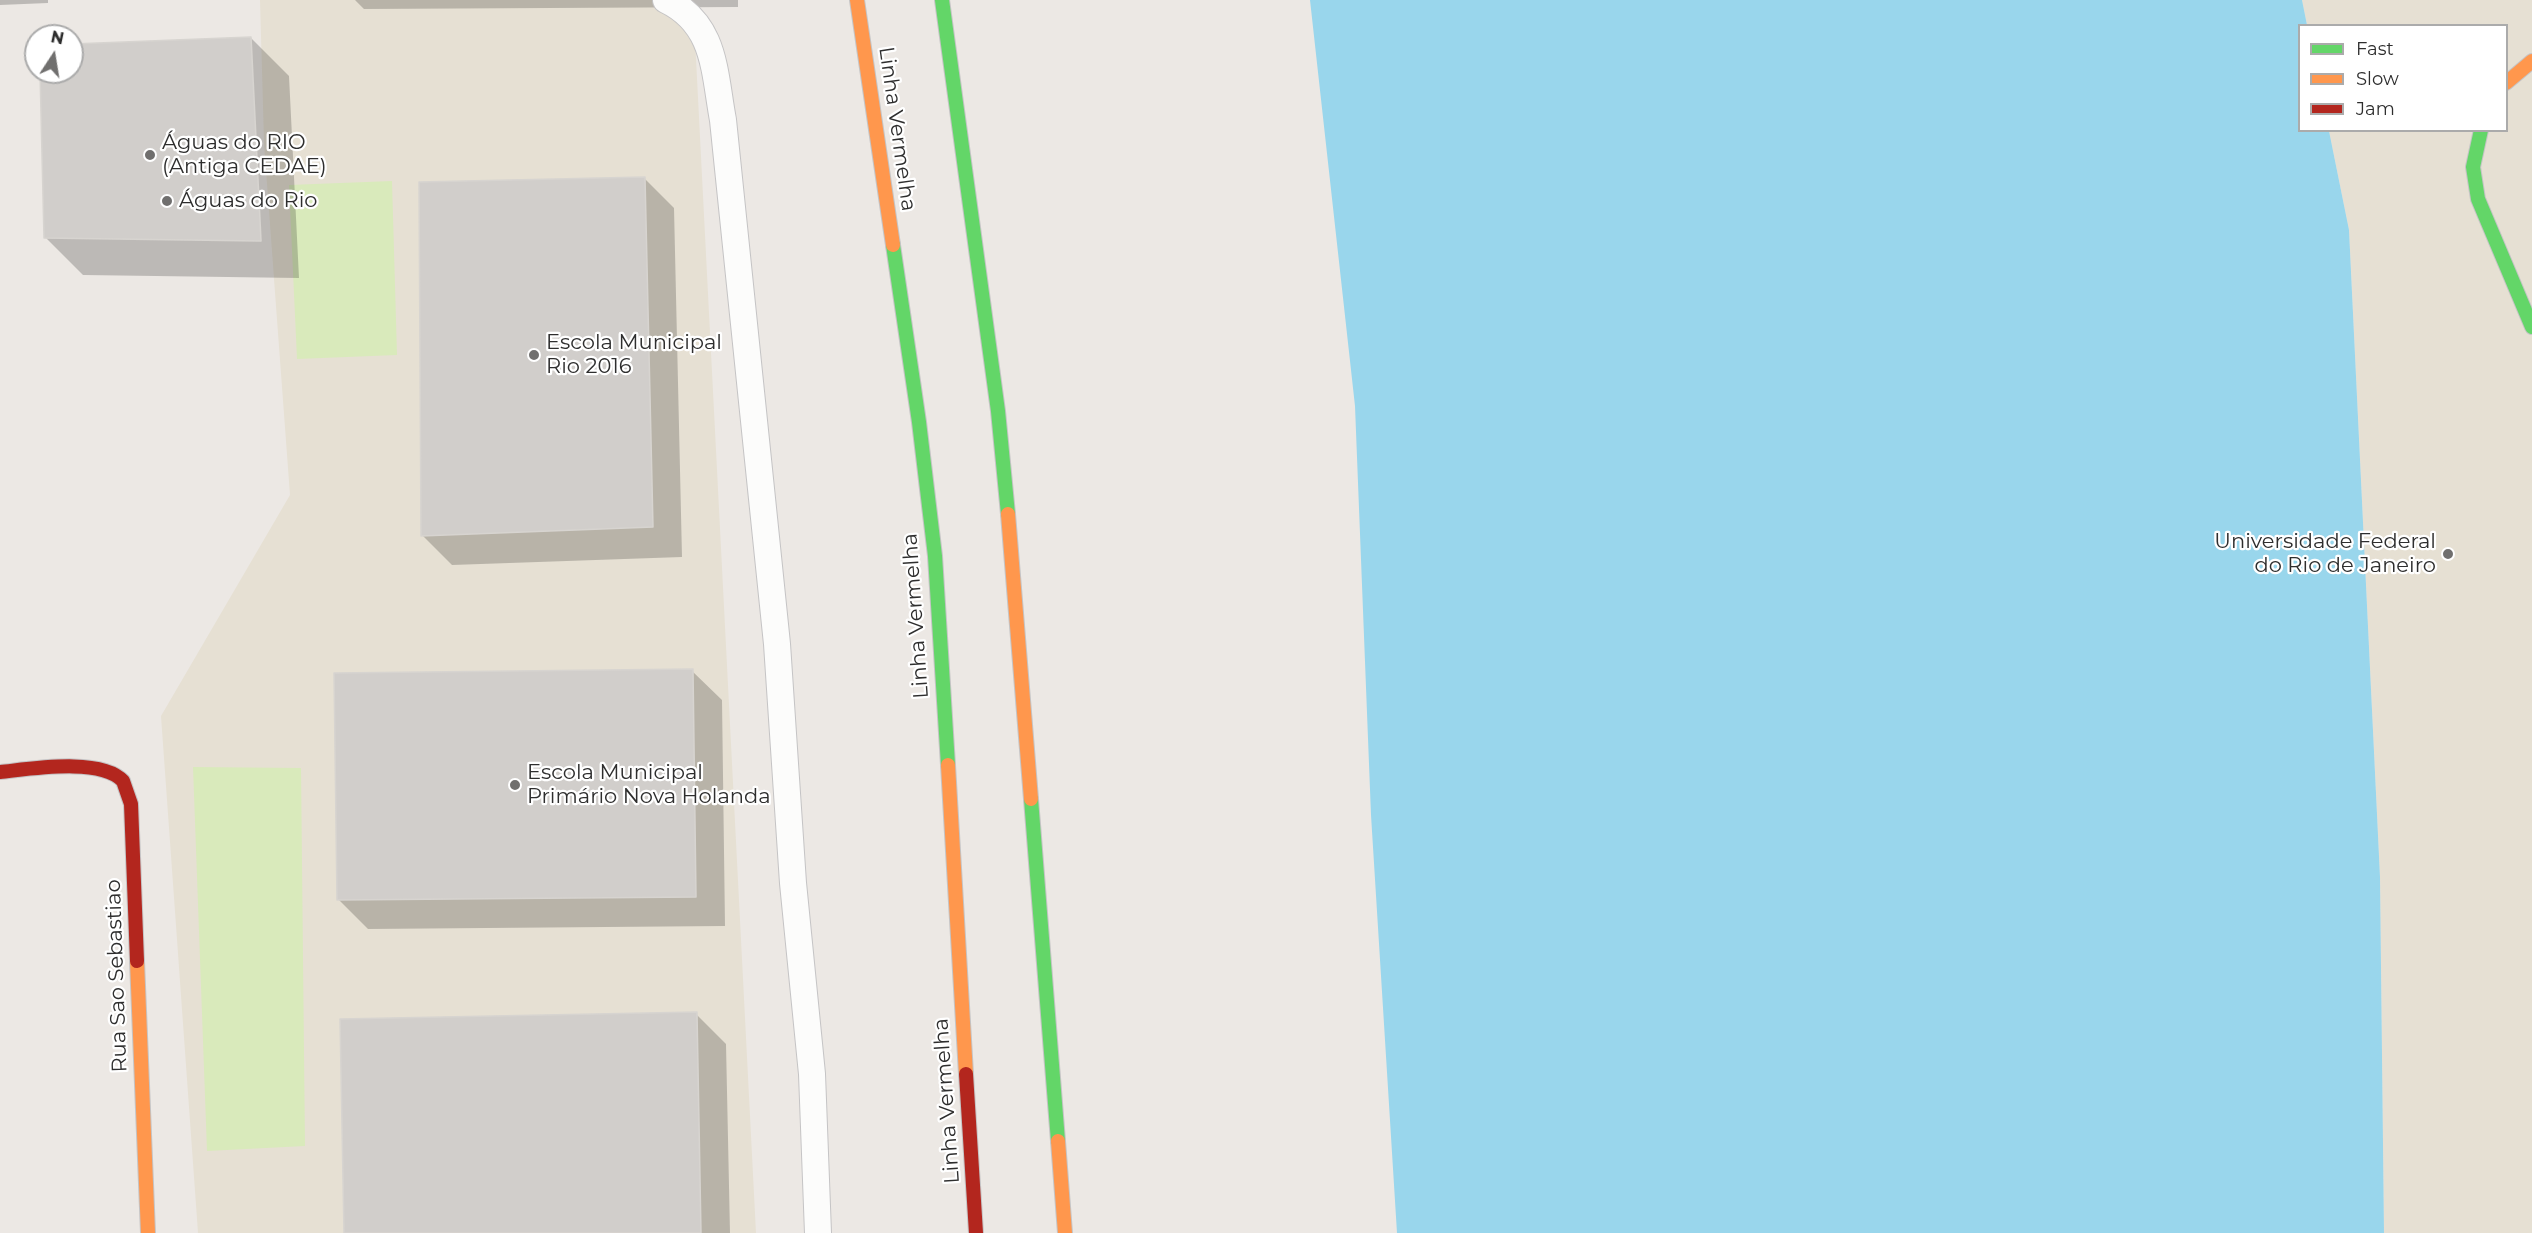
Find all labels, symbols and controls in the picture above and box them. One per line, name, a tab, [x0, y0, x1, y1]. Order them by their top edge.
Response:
north arrow	[24, 24, 84, 84]
legend	[2298, 24, 2508, 132]
text: N	[49, 27, 66, 48]
text: Fast	[2356, 38, 2394, 60]
street label: Linha Vermelha	[873, 45, 921, 213]
text: Slow	[2356, 68, 2399, 90]
text: Jam	[2356, 98, 2395, 120]
place label: Águas do RIO (Antiga CEDAE)	[162, 130, 327, 180]
marker: Águas do RIO (Antiga CEDAE)	[143, 148, 157, 162]
place label: Águas do Rio	[179, 188, 317, 214]
marker: Águas do Rio	[160, 194, 174, 208]
place label: Escola Municipal Rio 2016	[546, 330, 722, 380]
marker: Escola Municipal Rio 2016	[527, 348, 541, 362]
place label: Universidade Federal do Rio de Janeiro	[2214, 529, 2436, 579]
street label: Linha Vermelha	[898, 532, 934, 700]
marker: Universidade Federal do Rio de Janeiro	[2441, 547, 2455, 561]
place label: Escola Municipal Primário Nova Holanda	[527, 760, 771, 810]
marker: Escola Municipal Primário Nova Holanda	[508, 778, 522, 792]
street label: Rua Sao Sebastiao	[101, 879, 133, 1073]
street label: Linha Vermelha	[929, 1017, 965, 1185]

